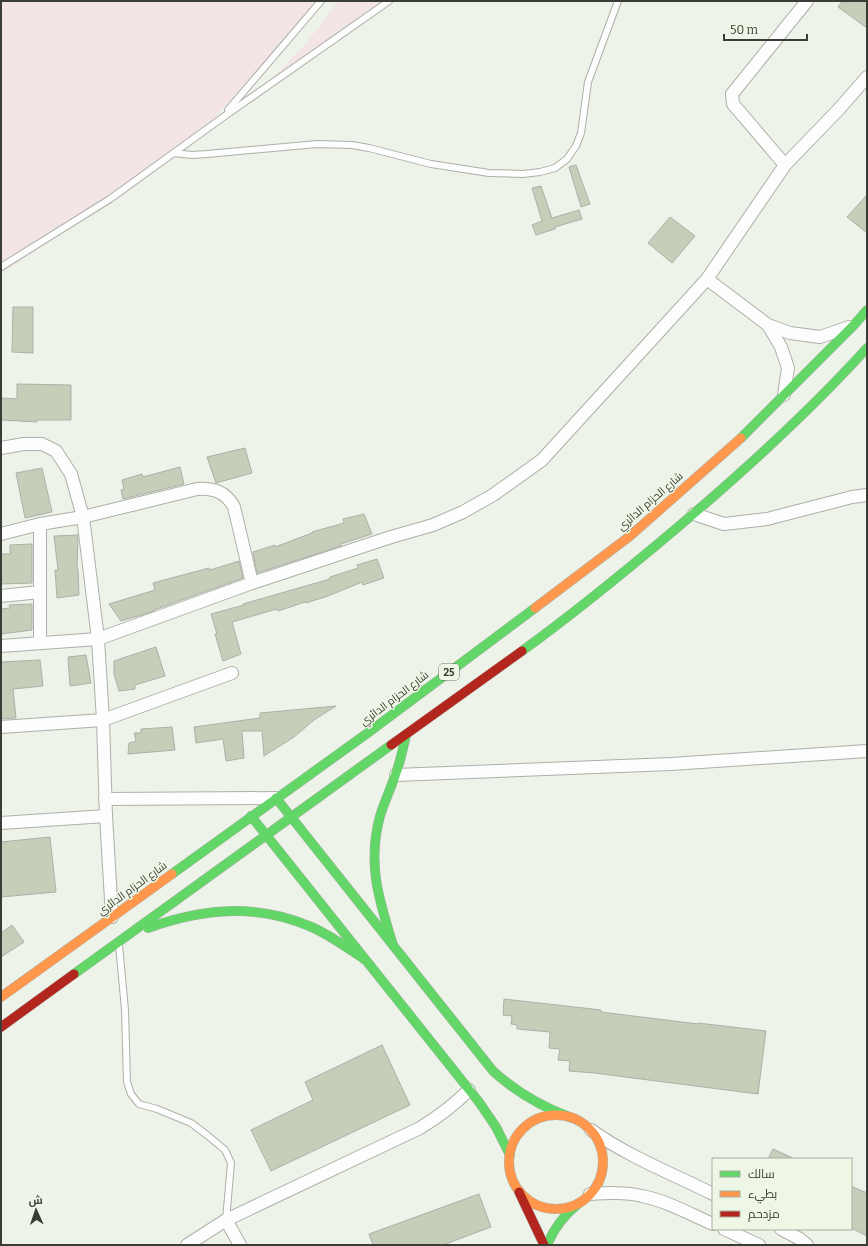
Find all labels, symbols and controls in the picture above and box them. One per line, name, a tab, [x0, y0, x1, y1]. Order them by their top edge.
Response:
scale bar	[724, 16, 807, 42]
text: 50 m	[730, 23, 759, 37]
street label: شارع الحزام الدائري	[615, 469, 687, 535]
road number: 25	[439, 664, 459, 680]
street label: شارع الحزام الدائري	[357, 668, 432, 730]
street label: شارع الحزام الدائري	[95, 859, 171, 919]
legend	[712, 1158, 852, 1230]
text: سالك	[748, 1167, 775, 1181]
text: بطيء	[748, 1187, 777, 1204]
north arrow	[16, 1190, 56, 1230]
text: ش	[28, 1194, 43, 1207]
text: مزدحم	[748, 1207, 780, 1222]

